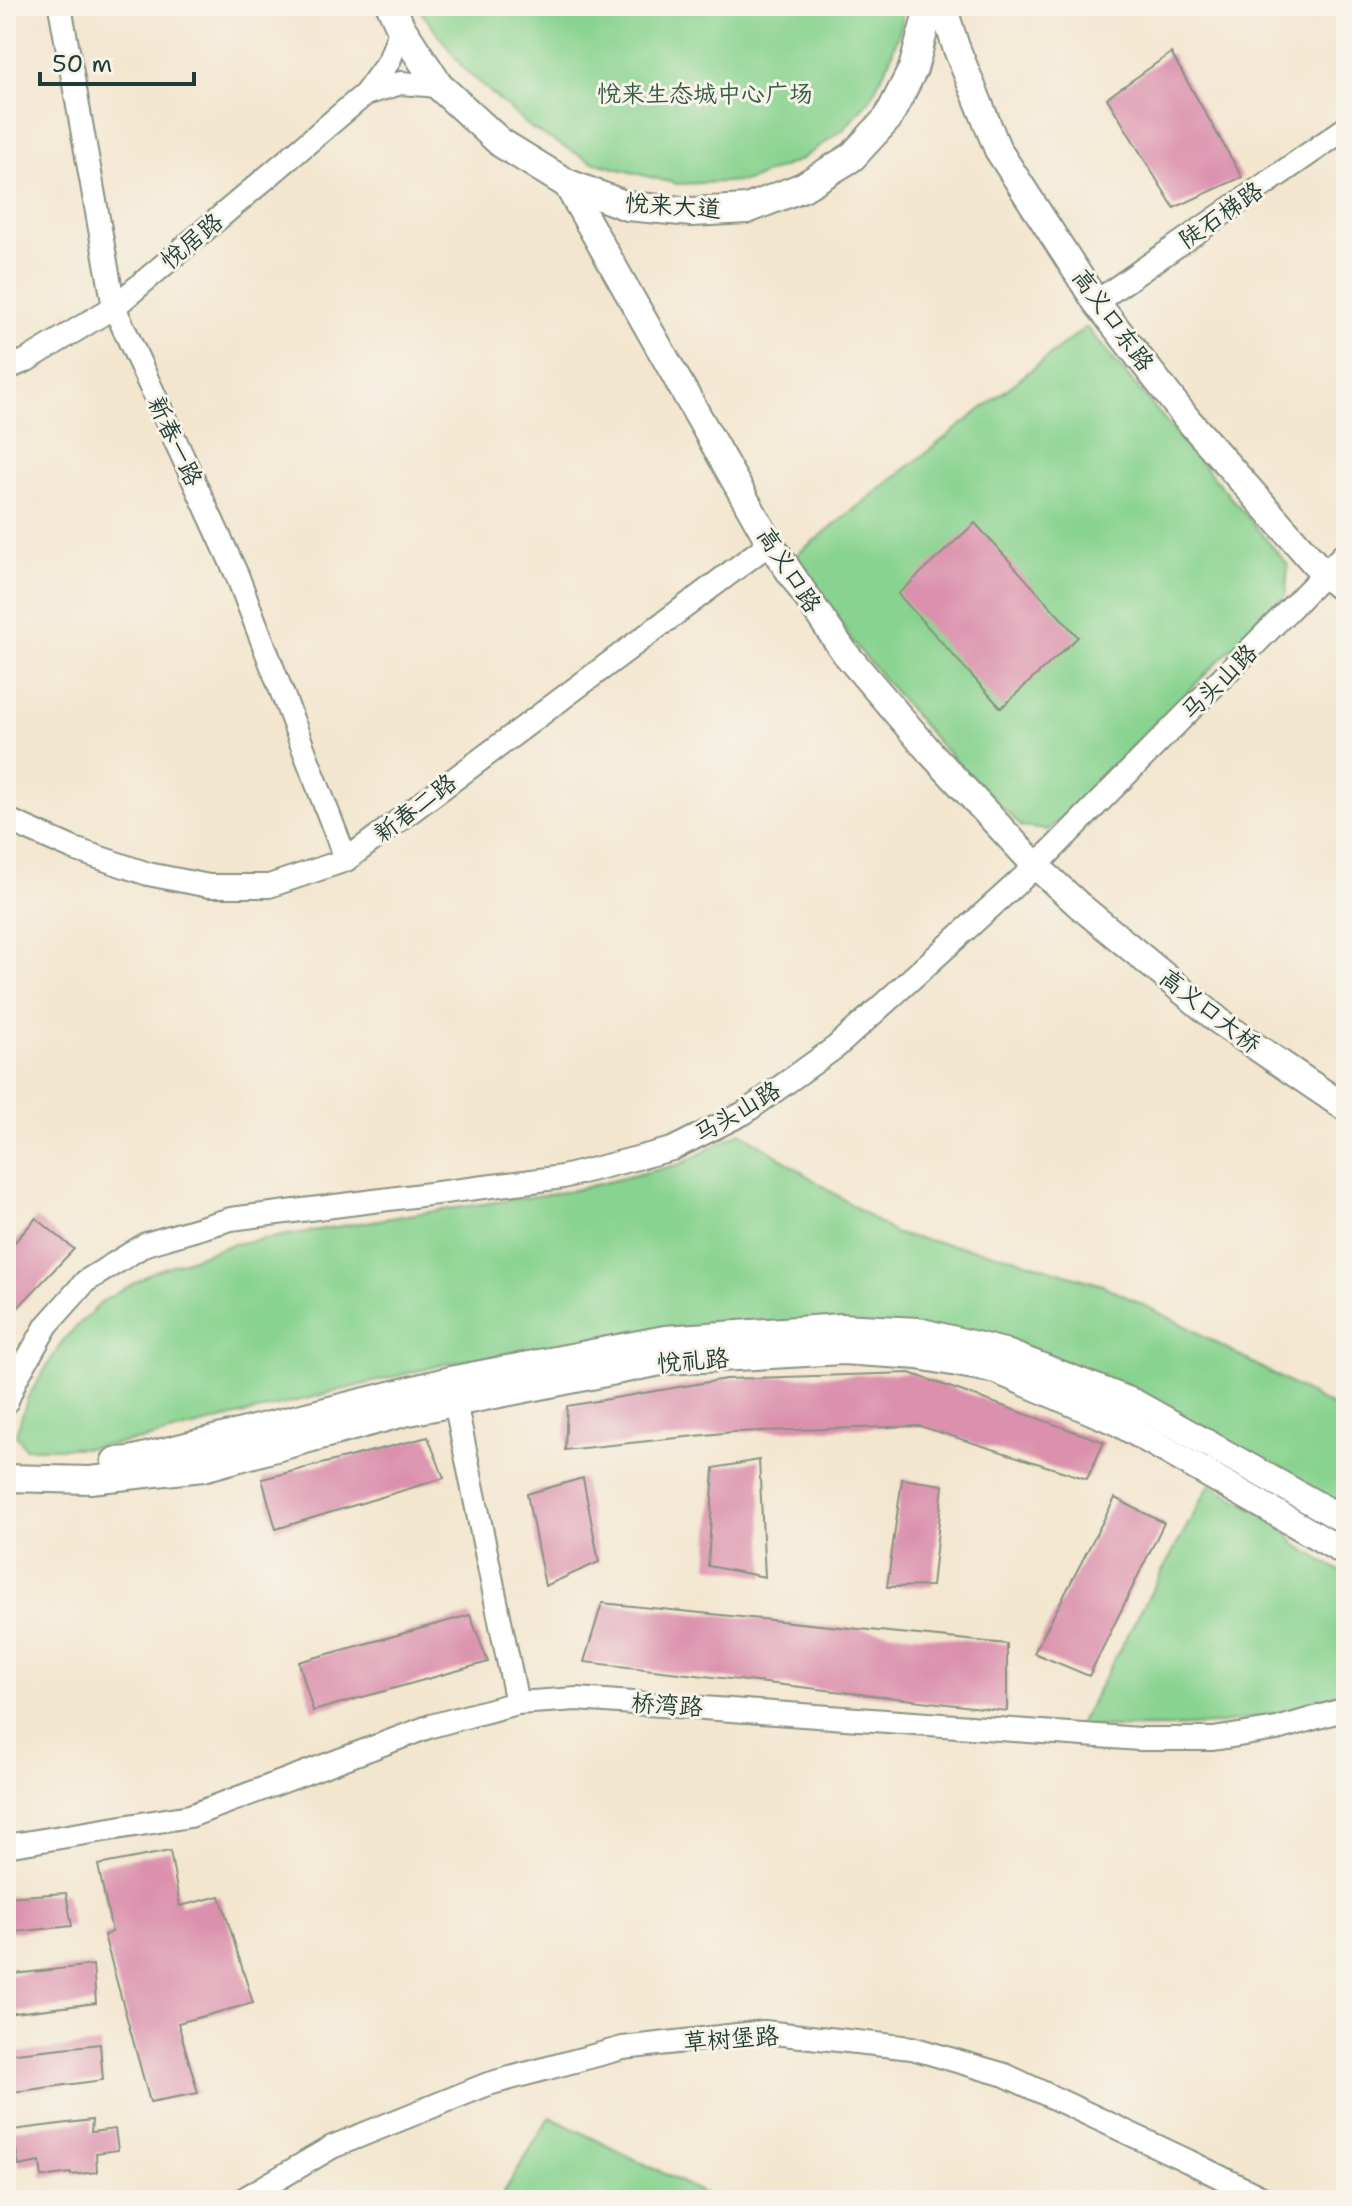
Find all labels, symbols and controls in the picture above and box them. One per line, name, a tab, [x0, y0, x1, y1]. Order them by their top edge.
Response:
scale bar	[40, 36, 194, 86]
text: 50 m	[52, 48, 112, 80]
park label: 悦来生态城中心广场	[597, 78, 813, 110]
street label: 陡石梯路	[1173, 174, 1269, 256]
street label: 悦来大道	[624, 187, 722, 225]
street label: 悦居路	[154, 206, 230, 276]
street label: 高义口东路	[1065, 262, 1161, 378]
street label: 新春一路	[140, 391, 210, 491]
street label: 高义口路	[749, 521, 829, 619]
street label: 马头山路	[1174, 637, 1264, 727]
street label: 新春二路	[367, 766, 463, 850]
street label: 高义口大桥	[1153, 961, 1267, 1061]
street label: 马头山路	[688, 1074, 786, 1150]
street label: 悦礼路	[656, 1342, 730, 1380]
street label: 桥湾路	[630, 1687, 704, 1723]
street label: 草树堡路	[682, 2020, 780, 2058]

